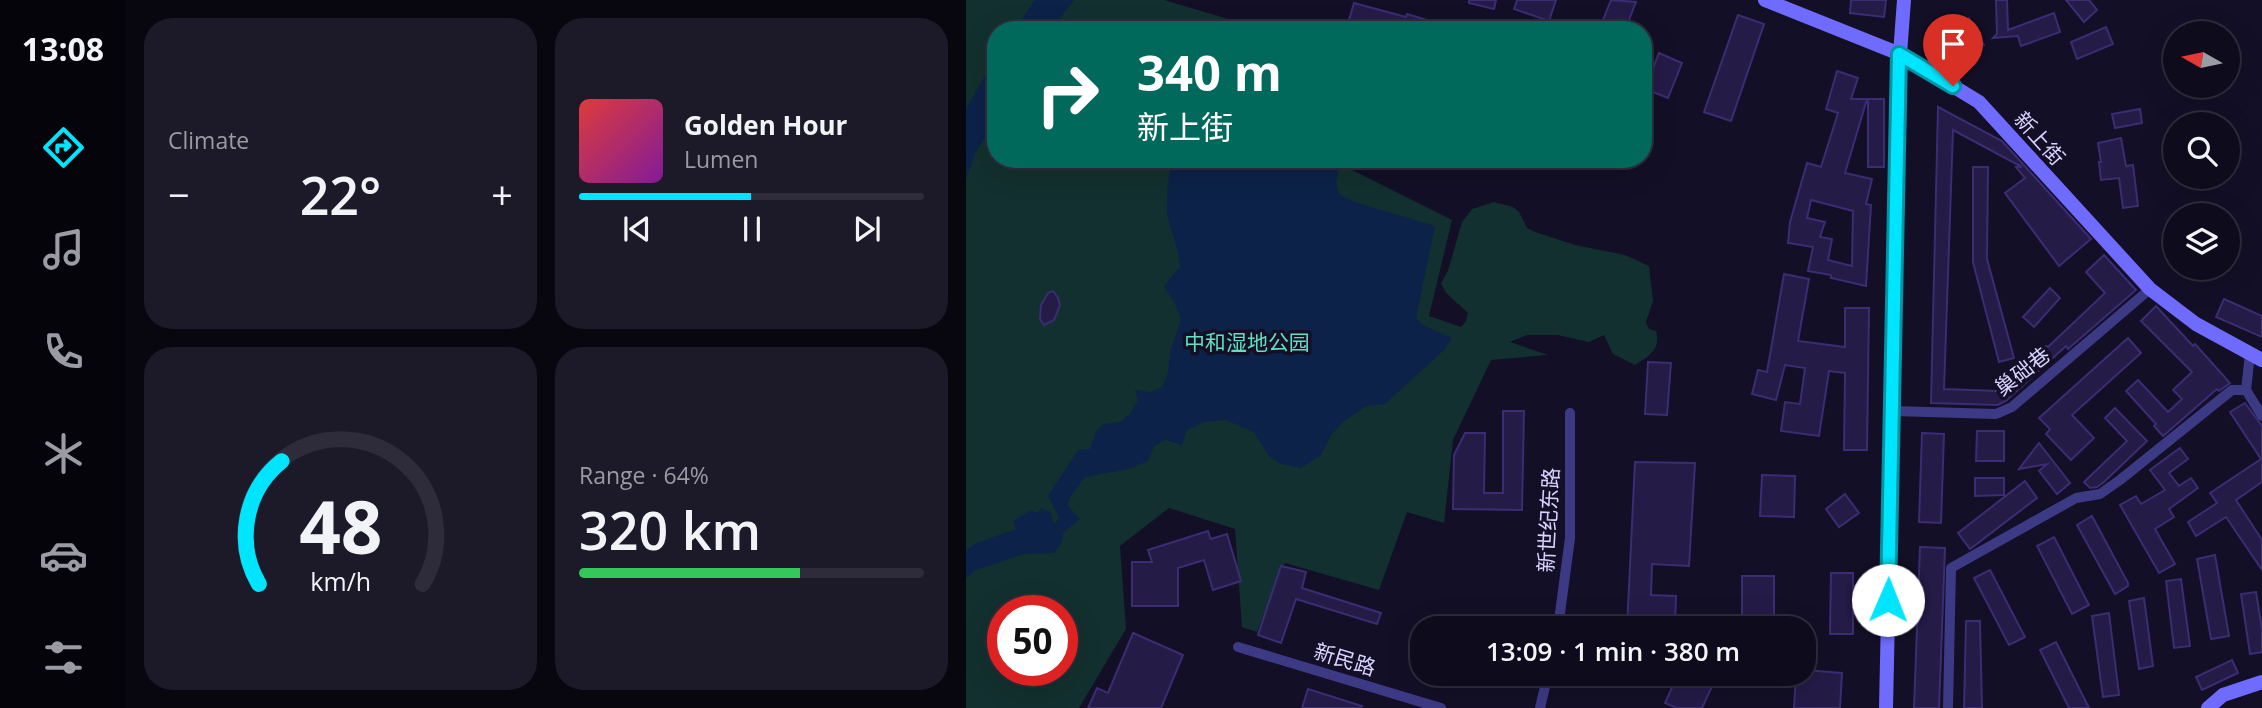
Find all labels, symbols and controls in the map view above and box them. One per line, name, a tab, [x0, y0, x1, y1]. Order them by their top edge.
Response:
pin	[1923, 14, 1983, 86]
north arrow	[2163, 21, 2240, 98]
map controls	[2163, 21, 2240, 280]
icon: arrive	[1934, 25, 1972, 63]
text: 13:08	[22, 27, 104, 70]
text: 340 m	[1137, 39, 1282, 105]
icon: right	[1022, 49, 1113, 140]
text: 新上街	[1137, 105, 1233, 148]
street label: 新上街	[2009, 105, 2071, 171]
text: Golden Hour	[684, 107, 847, 143]
button: search	[2163, 112, 2240, 189]
icon: directions	[39, 123, 88, 172]
text: Climate	[168, 124, 249, 156]
text: Lumen	[684, 143, 758, 175]
text: 22°	[300, 159, 381, 230]
text: −	[168, 168, 190, 220]
text: +	[491, 168, 513, 220]
button: layers	[2163, 203, 2240, 280]
icon: previous	[618, 210, 656, 248]
icon: pause	[733, 210, 771, 248]
icon: next	[848, 210, 886, 248]
icon: music	[39, 225, 88, 274]
icon: phone	[39, 327, 88, 376]
park label: 中和湿地公园	[1184, 328, 1310, 356]
street label: 巢础巷	[1989, 341, 2055, 401]
icon: climate	[39, 429, 88, 478]
text: Range · 64%	[579, 459, 709, 491]
street label: 新世纪东路	[1531, 467, 1565, 573]
text: 48	[299, 477, 382, 576]
text: 320 km	[579, 494, 761, 565]
icon: car	[39, 531, 88, 580]
position arrow	[1851, 563, 1925, 637]
text: km/h	[310, 564, 371, 598]
speed limit sign: 50	[987, 595, 1078, 686]
icon: filters	[39, 633, 88, 682]
text: 13:09 · 1 min · 380 m	[1486, 633, 1740, 669]
street label: 新民路	[1311, 636, 1379, 682]

